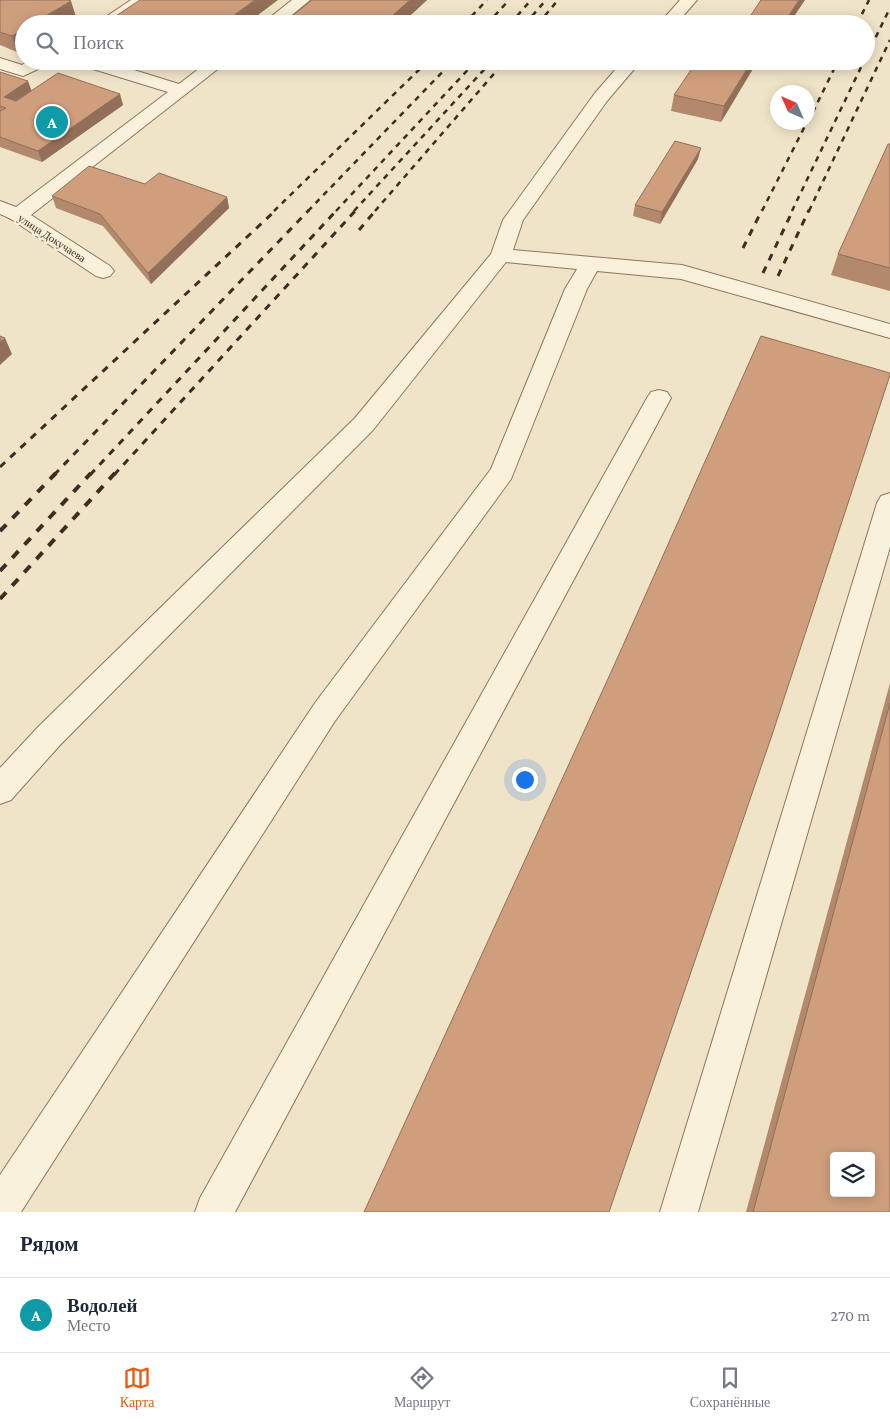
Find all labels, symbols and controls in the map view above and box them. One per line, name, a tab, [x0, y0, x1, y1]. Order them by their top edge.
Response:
search box	[15, 15, 875, 70]
icon: search	[33, 29, 61, 57]
text: Поиск	[73, 32, 124, 53]
north arrow	[770, 85, 815, 130]
pin: A	[36, 103, 68, 141]
street label: улица Докучаева	[16, 212, 88, 264]
your location	[512, 767, 538, 793]
map controls	[830, 1152, 875, 1197]
button: layers	[830, 1152, 875, 1197]
text: Рядом	[20, 1232, 79, 1256]
text: Водолей	[67, 1295, 138, 1316]
text: A	[31, 1307, 41, 1324]
text: 270 m	[831, 1307, 870, 1324]
text: Место	[67, 1317, 110, 1334]
tab: Карта	[120, 1364, 154, 1411]
tab: Маршрут	[394, 1364, 450, 1411]
tab: Сохранённые	[690, 1364, 770, 1411]

